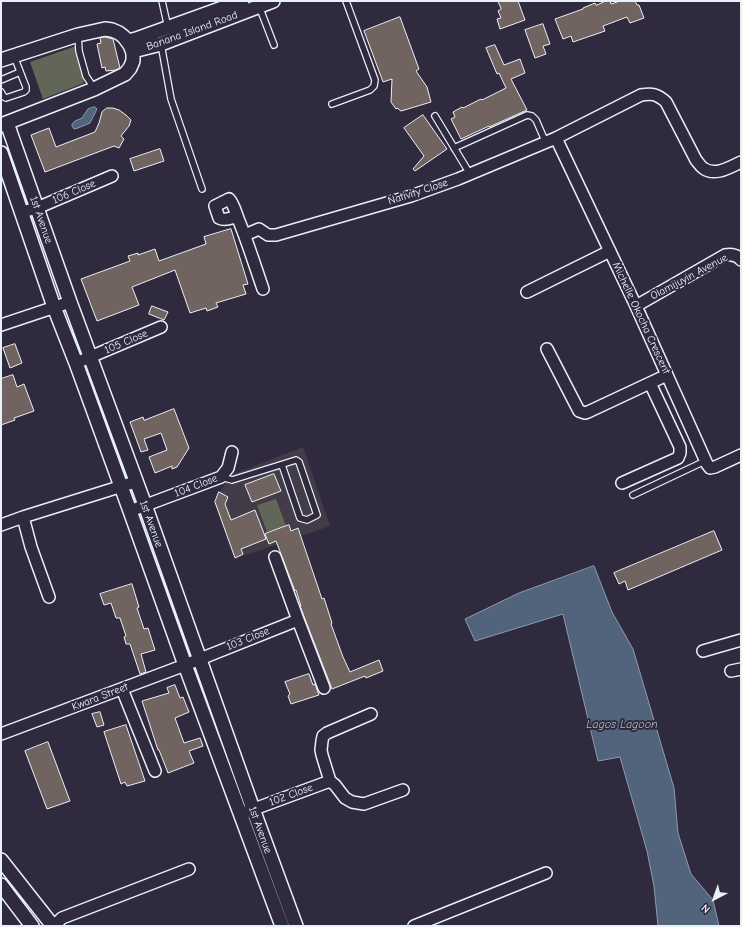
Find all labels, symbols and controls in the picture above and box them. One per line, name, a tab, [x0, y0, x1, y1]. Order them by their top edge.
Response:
street label: Banana Island Road	[145, 8, 239, 54]
street label: Nativity Close	[386, 176, 450, 208]
street label: 106 Close	[50, 177, 98, 207]
street label: 1st Avenue	[27, 195, 55, 245]
street label: Olamijuyin Avenue	[648, 251, 730, 303]
street label: Michelle Okocha Crescent	[609, 260, 673, 376]
street label: 105 Close	[102, 327, 150, 357]
street label: 104 Close	[173, 472, 219, 500]
street label: 1st Avenue	[136, 499, 166, 549]
street label: 103 Close	[225, 624, 271, 654]
street label: Kwara Street	[70, 680, 130, 714]
water label: Lagos Lagoon	[586, 718, 658, 732]
street label: 102 Close	[267, 781, 315, 809]
street label: 1st Avenue	[245, 805, 275, 855]
north arrow	[694, 879, 734, 919]
text: N	[699, 901, 713, 916]

